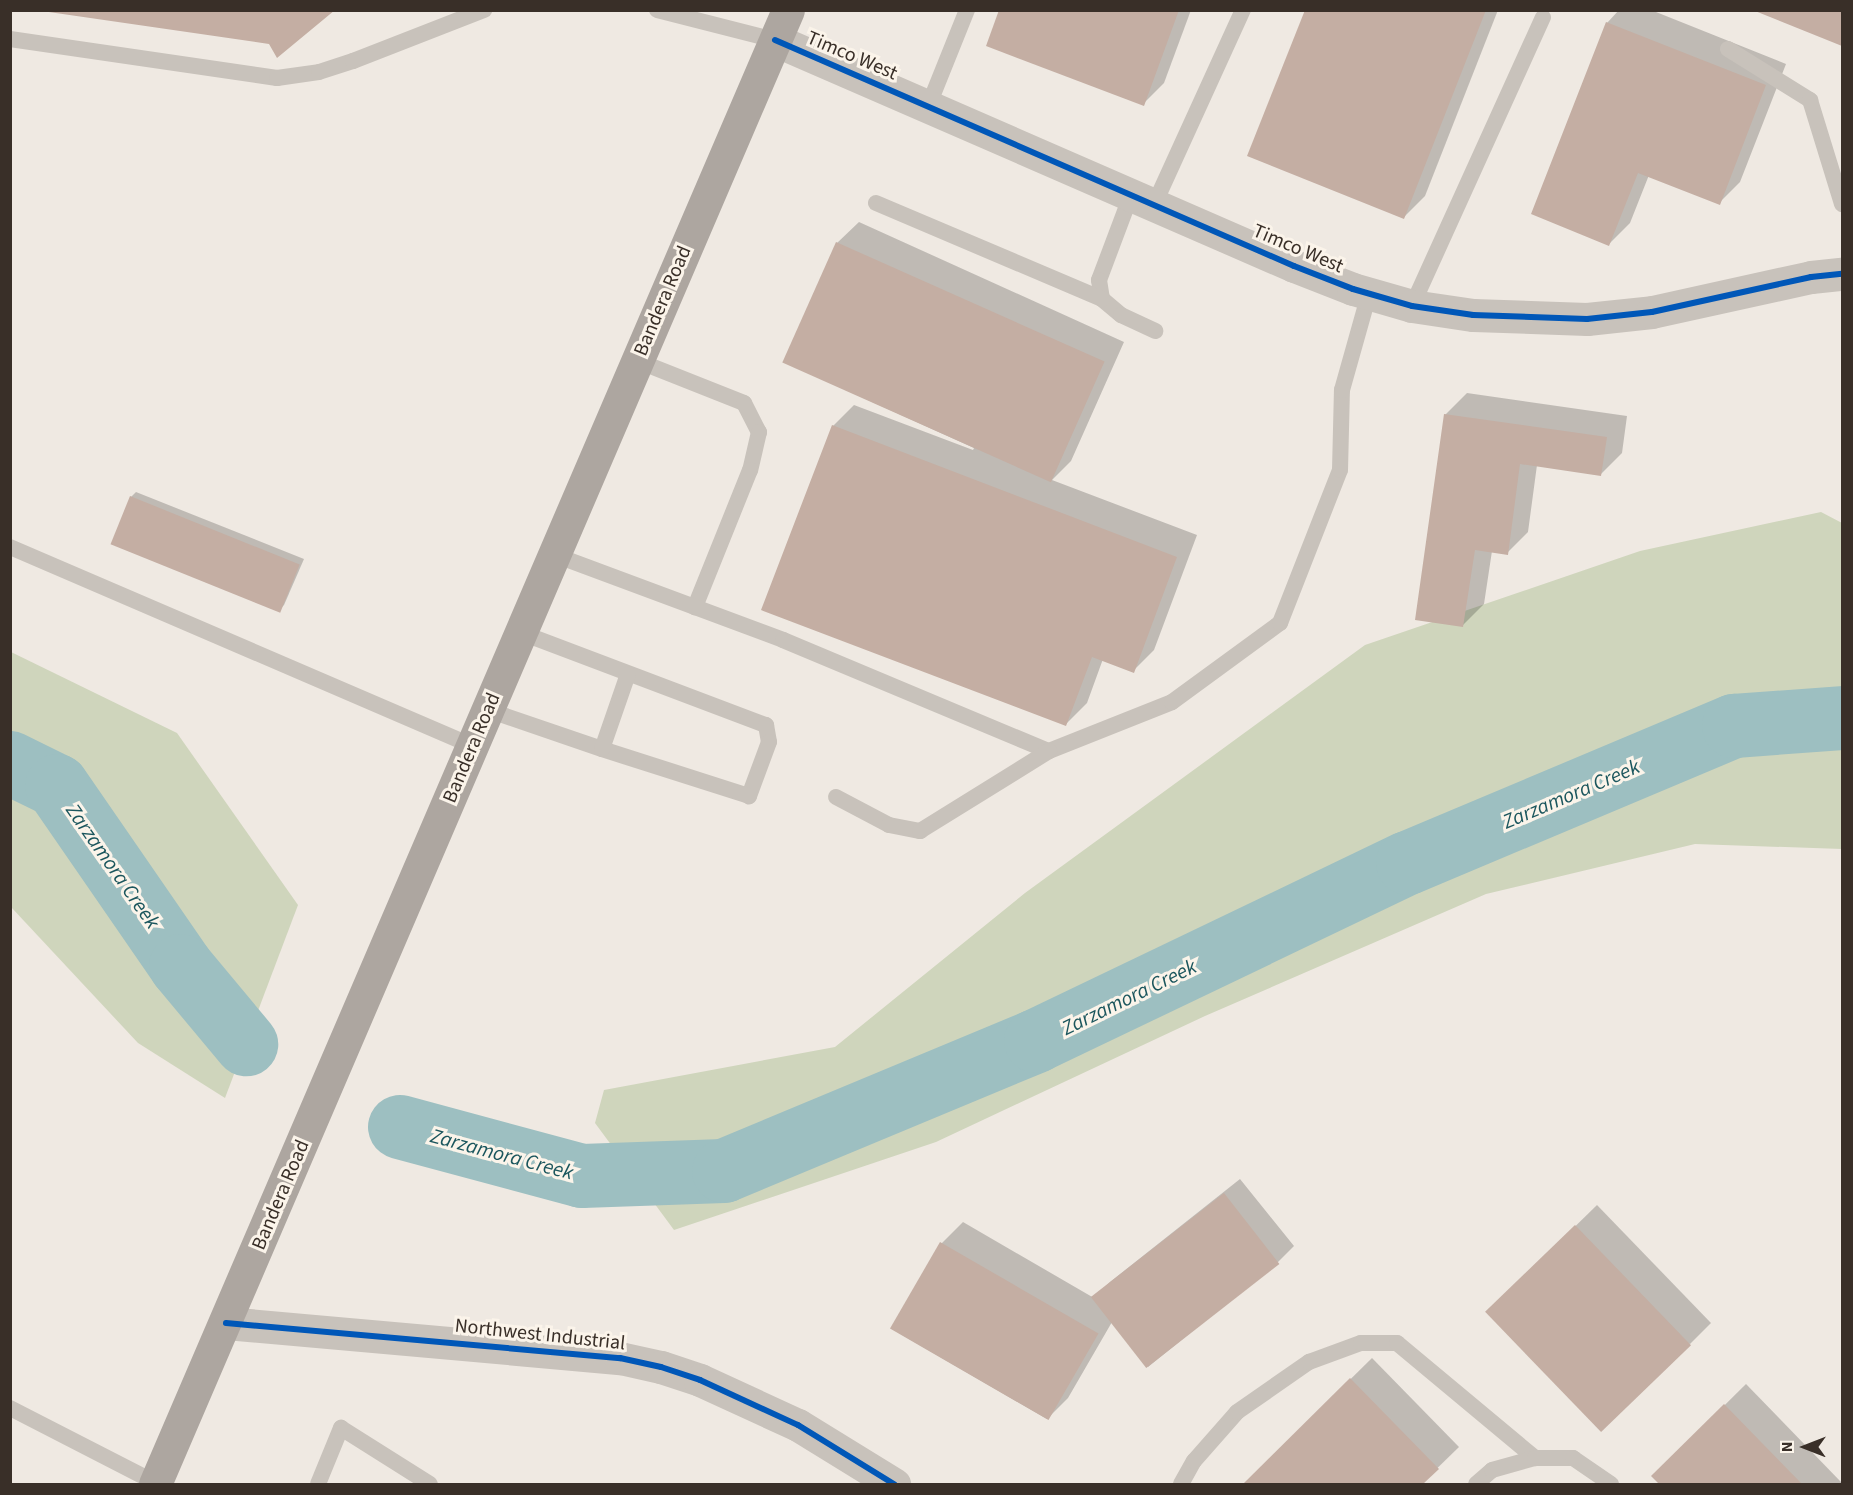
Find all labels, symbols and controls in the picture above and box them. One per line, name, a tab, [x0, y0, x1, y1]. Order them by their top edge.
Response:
street label: Timco West	[803, 26, 901, 86]
street label: Timco West	[1249, 219, 1347, 279]
street label: Bandera Road	[629, 242, 697, 360]
street label: Bandera Road	[438, 689, 506, 807]
water label: Zarzamora Creek	[1499, 754, 1643, 834]
water label: Zarzamora Creek	[61, 799, 165, 933]
water label: Zarzamora Creek	[1058, 954, 1200, 1040]
water label: Zarzamora Creek	[428, 1123, 576, 1185]
street label: Bandera Road	[247, 1136, 315, 1254]
street label: Northwest Industrial	[454, 1314, 626, 1356]
north arrow	[1775, 1417, 1835, 1477]
text: N	[1776, 1442, 1798, 1452]

